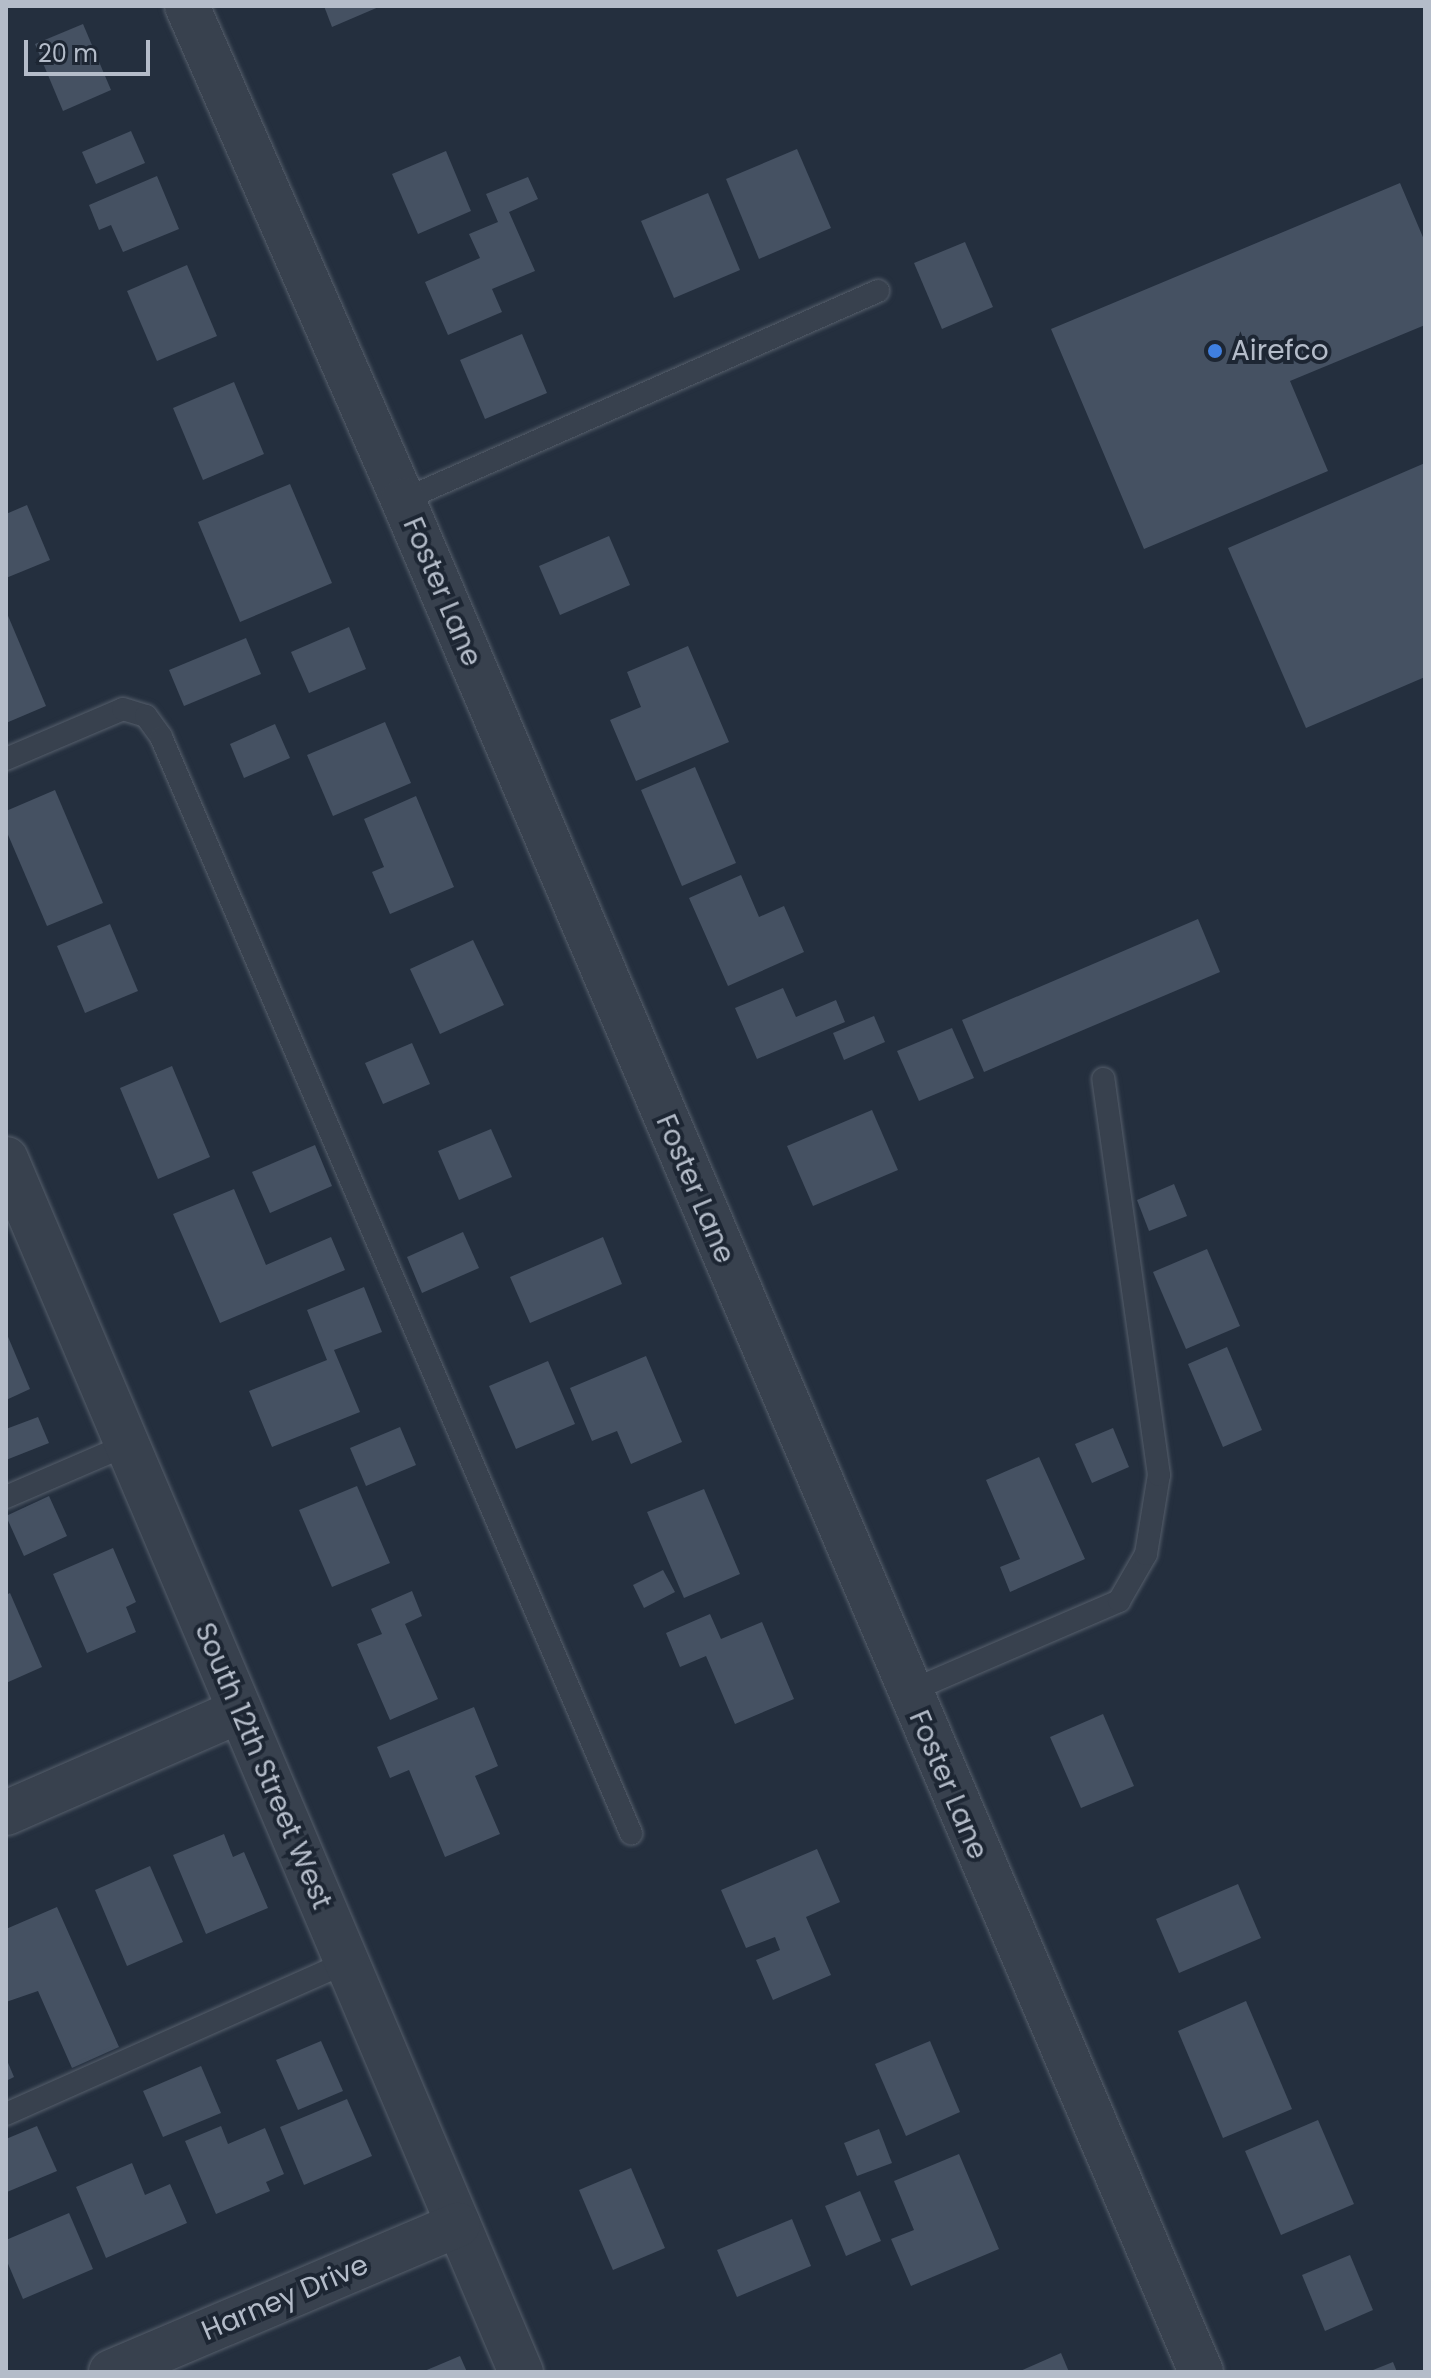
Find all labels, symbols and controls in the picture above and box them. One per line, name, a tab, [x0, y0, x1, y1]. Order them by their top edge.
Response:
scale bar	[28, 24, 154, 74]
text: 20 m	[38, 37, 98, 70]
place label: Airefco	[1231, 334, 1329, 368]
marker: Airefco	[1206, 342, 1224, 360]
street label: Foster Lane	[396, 513, 488, 671]
street label: Foster Lane	[649, 1110, 741, 1268]
street label: South 12th Street West	[187, 1618, 339, 1914]
street label: Foster Lane	[902, 1706, 994, 1864]
street label: Harney Drive	[197, 2248, 373, 2348]

